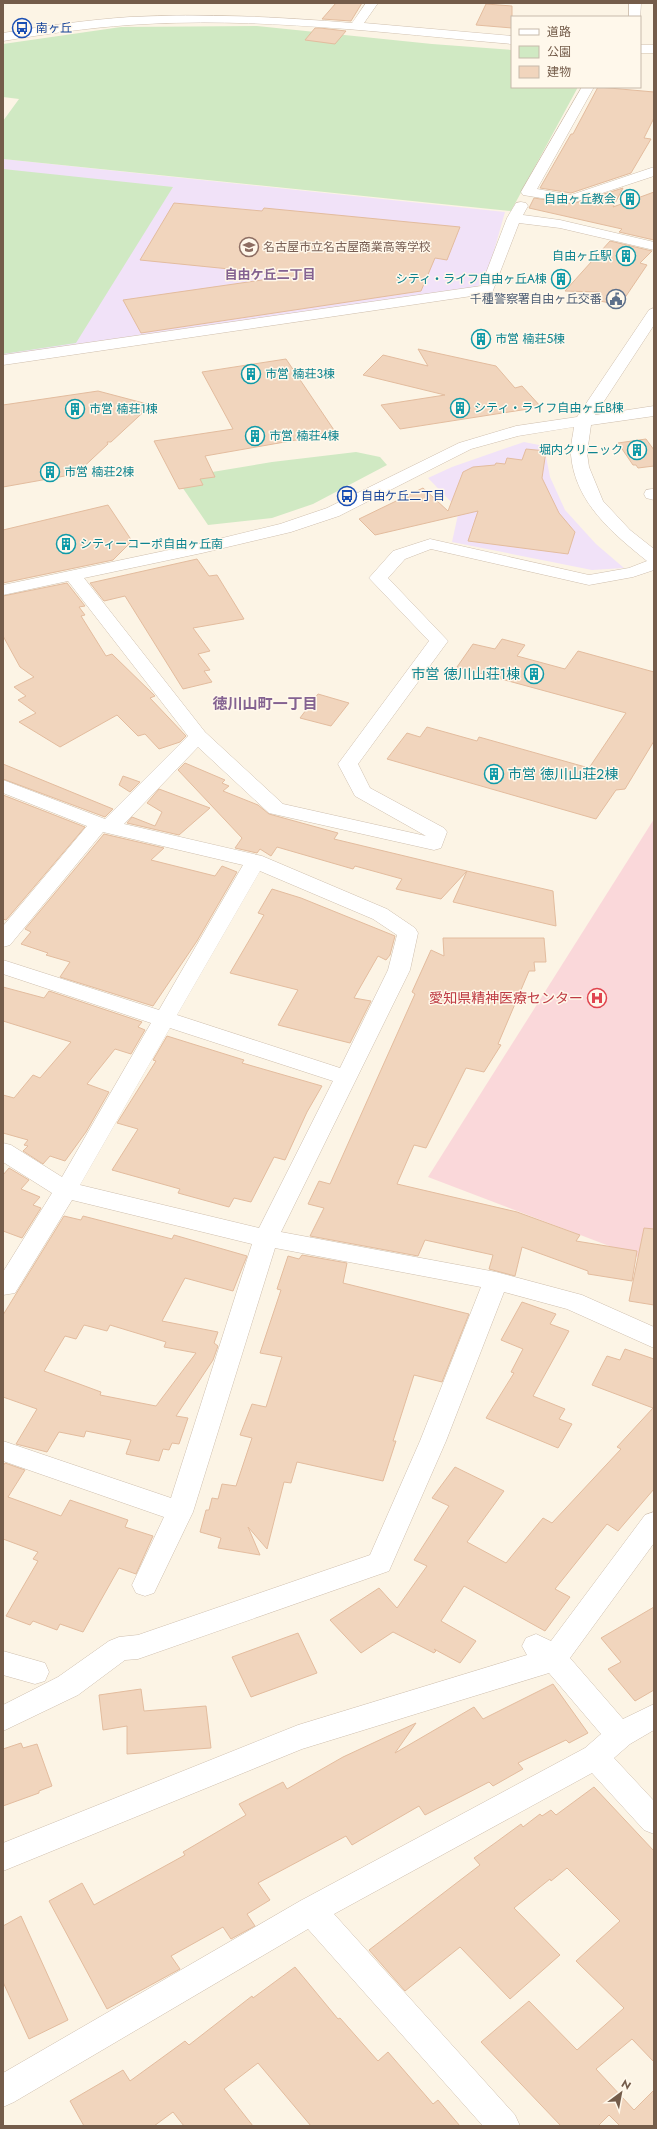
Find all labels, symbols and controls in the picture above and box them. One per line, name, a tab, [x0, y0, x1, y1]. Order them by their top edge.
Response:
legend	[511, 16, 641, 88]
bus stop icon: 南ヶ丘	[11, 17, 33, 39]
place label: 南ヶ丘	[36, 19, 72, 37]
text: 道路	[547, 23, 571, 41]
text: 公園	[547, 43, 571, 61]
text: 建物	[547, 63, 571, 81]
building icon: 自由ヶ丘教会	[619, 188, 641, 210]
place label: 自由ヶ丘教会	[544, 190, 616, 208]
school or university icon: 名古屋市立名古屋商業高等学校	[238, 236, 260, 258]
place label: 名古屋市立名古屋商業高等学校	[263, 238, 431, 256]
building icon: 自由ヶ丘駅	[615, 245, 637, 267]
place label: 自由ヶ丘駅	[552, 247, 612, 265]
district label: 自由ケ丘二丁目	[224, 265, 316, 284]
building icon: シティ・ライフ自由ヶ丘A棟	[550, 268, 572, 290]
place label: シティ・ライフ自由ヶ丘A棟	[396, 270, 547, 288]
public building icon: 千種警察署自由ヶ丘交番	[605, 288, 627, 310]
place label: 千種警察署自由ヶ丘交番	[470, 290, 602, 308]
building icon: 市営 楠荘5棟	[470, 328, 492, 350]
place label: 市営 楠荘5棟	[495, 330, 565, 348]
building icon: 市営 楠荘3棟	[240, 363, 262, 385]
place label: 市営 楠荘3棟	[265, 365, 335, 383]
building icon: シティ・ライフ自由ヶ丘B棟	[449, 397, 471, 419]
building icon: 市営 楠荘1棟	[64, 398, 86, 420]
place label: シティ・ライフ自由ヶ丘B棟	[474, 399, 624, 417]
place label: 市営 楠荘1棟	[89, 400, 158, 418]
building icon: 市営 楠荘4棟	[244, 425, 266, 447]
place label: 市営 楠荘4棟	[269, 427, 340, 445]
building icon: 堀内クリニック	[626, 439, 648, 461]
place label: 堀内クリニック	[539, 441, 623, 459]
building icon: 市営 楠荘2棟	[39, 461, 61, 483]
place label: 市営 楠荘2棟	[64, 463, 134, 481]
bus stop icon: 自由ケ丘二丁目	[336, 485, 358, 507]
place label: 自由ケ丘二丁目	[361, 487, 445, 505]
building icon: シティーコーポ自由ヶ丘南	[55, 533, 77, 555]
place label: シティーコーポ自由ヶ丘南	[80, 535, 223, 553]
building icon: 市営 徳川山荘1棟	[523, 663, 545, 685]
place label: 市営 徳川山荘1棟	[412, 664, 520, 684]
district label: 徳川山町一丁目	[212, 693, 318, 715]
building icon: 市営 徳川山荘2棟	[483, 763, 505, 785]
place label: 市営 徳川山荘2棟	[508, 764, 618, 784]
hospital icon: 愛知県精神医療センター	[586, 987, 608, 1009]
place label: 愛知県精神医療センター	[429, 988, 583, 1008]
north arrow	[601, 2073, 641, 2113]
text: N	[618, 2075, 634, 2094]

